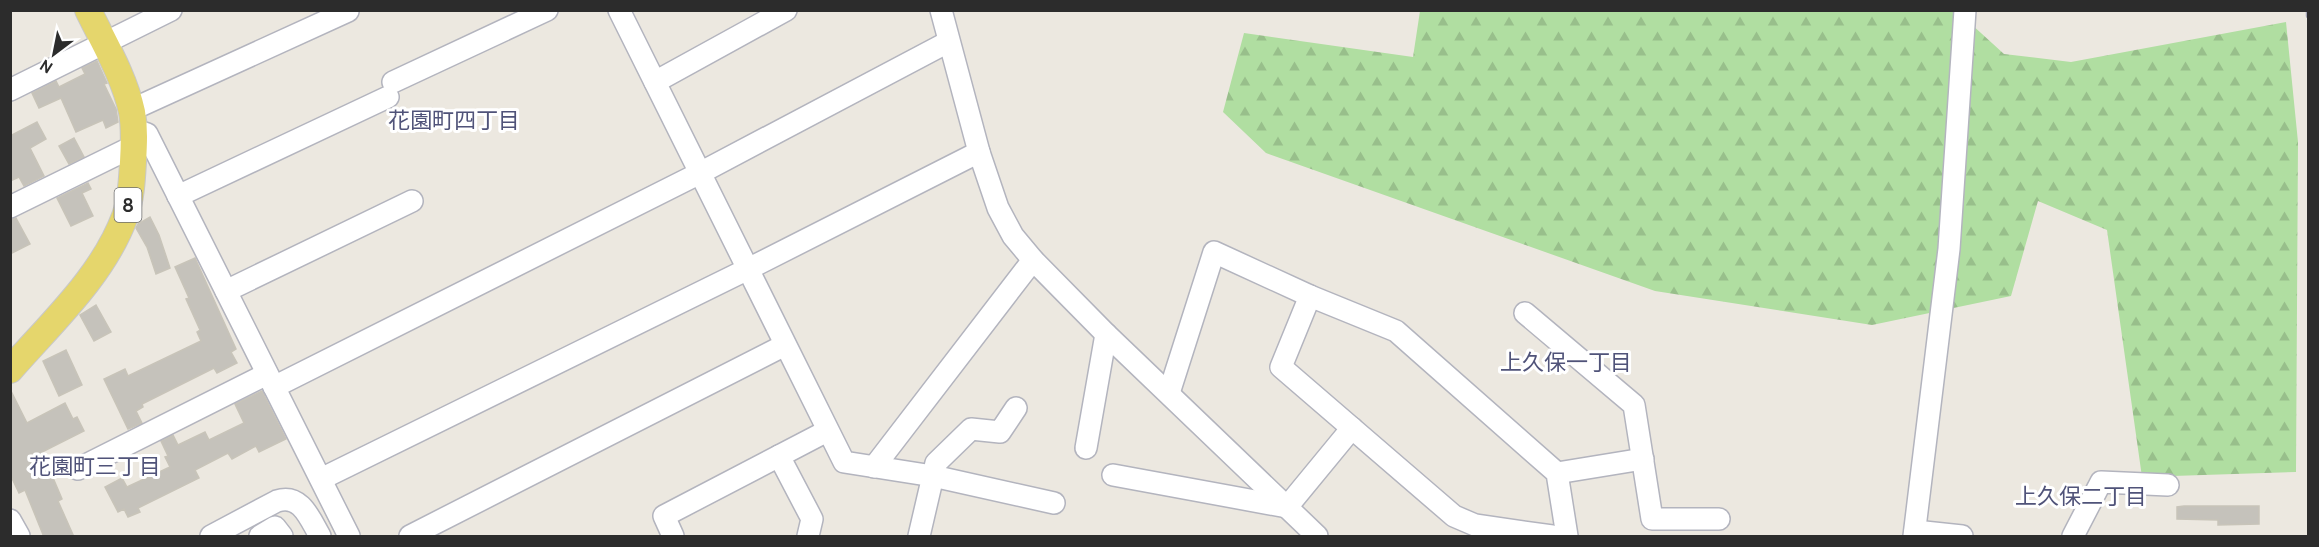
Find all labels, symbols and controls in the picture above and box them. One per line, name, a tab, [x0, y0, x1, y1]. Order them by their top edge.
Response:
north arrow	[24, 24, 84, 84]
text: N	[36, 55, 56, 77]
district label: 花園町四丁目	[388, 107, 520, 134]
road number: 8	[114, 188, 142, 222]
district label: 上久保一丁目	[1500, 349, 1632, 376]
district label: 花園町三丁目	[29, 453, 161, 480]
district label: 上久保二丁目	[2015, 483, 2147, 510]

